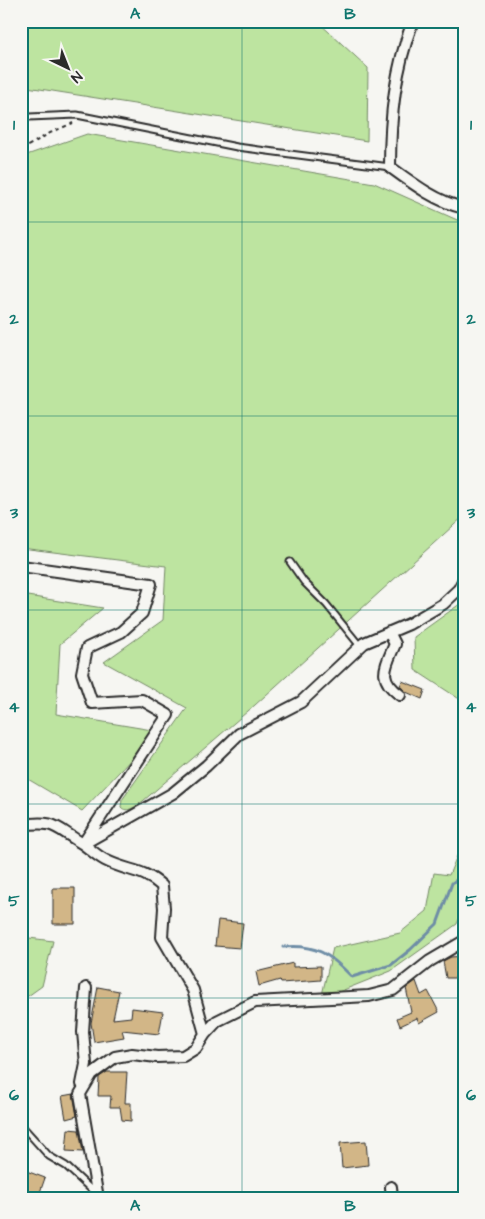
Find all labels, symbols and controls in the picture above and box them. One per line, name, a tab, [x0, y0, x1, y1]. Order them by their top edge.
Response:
text: A	[130, 3, 141, 25]
text: B	[344, 3, 356, 25]
north arrow	[42, 42, 92, 92]
text: N	[66, 66, 86, 87]
text: 1	[13, 114, 16, 136]
text: 1	[470, 114, 473, 136]
text: 2	[8, 308, 19, 330]
text: 2	[465, 308, 476, 330]
text: 3	[9, 502, 19, 524]
text: 3	[466, 502, 476, 524]
text: 4	[9, 696, 20, 718]
text: 4	[466, 696, 477, 718]
text: 5	[8, 890, 20, 912]
text: 5	[465, 890, 477, 912]
text: 6	[9, 1084, 19, 1106]
text: 6	[466, 1084, 476, 1106]
text: A	[130, 1195, 141, 1217]
text: B	[344, 1195, 356, 1217]

